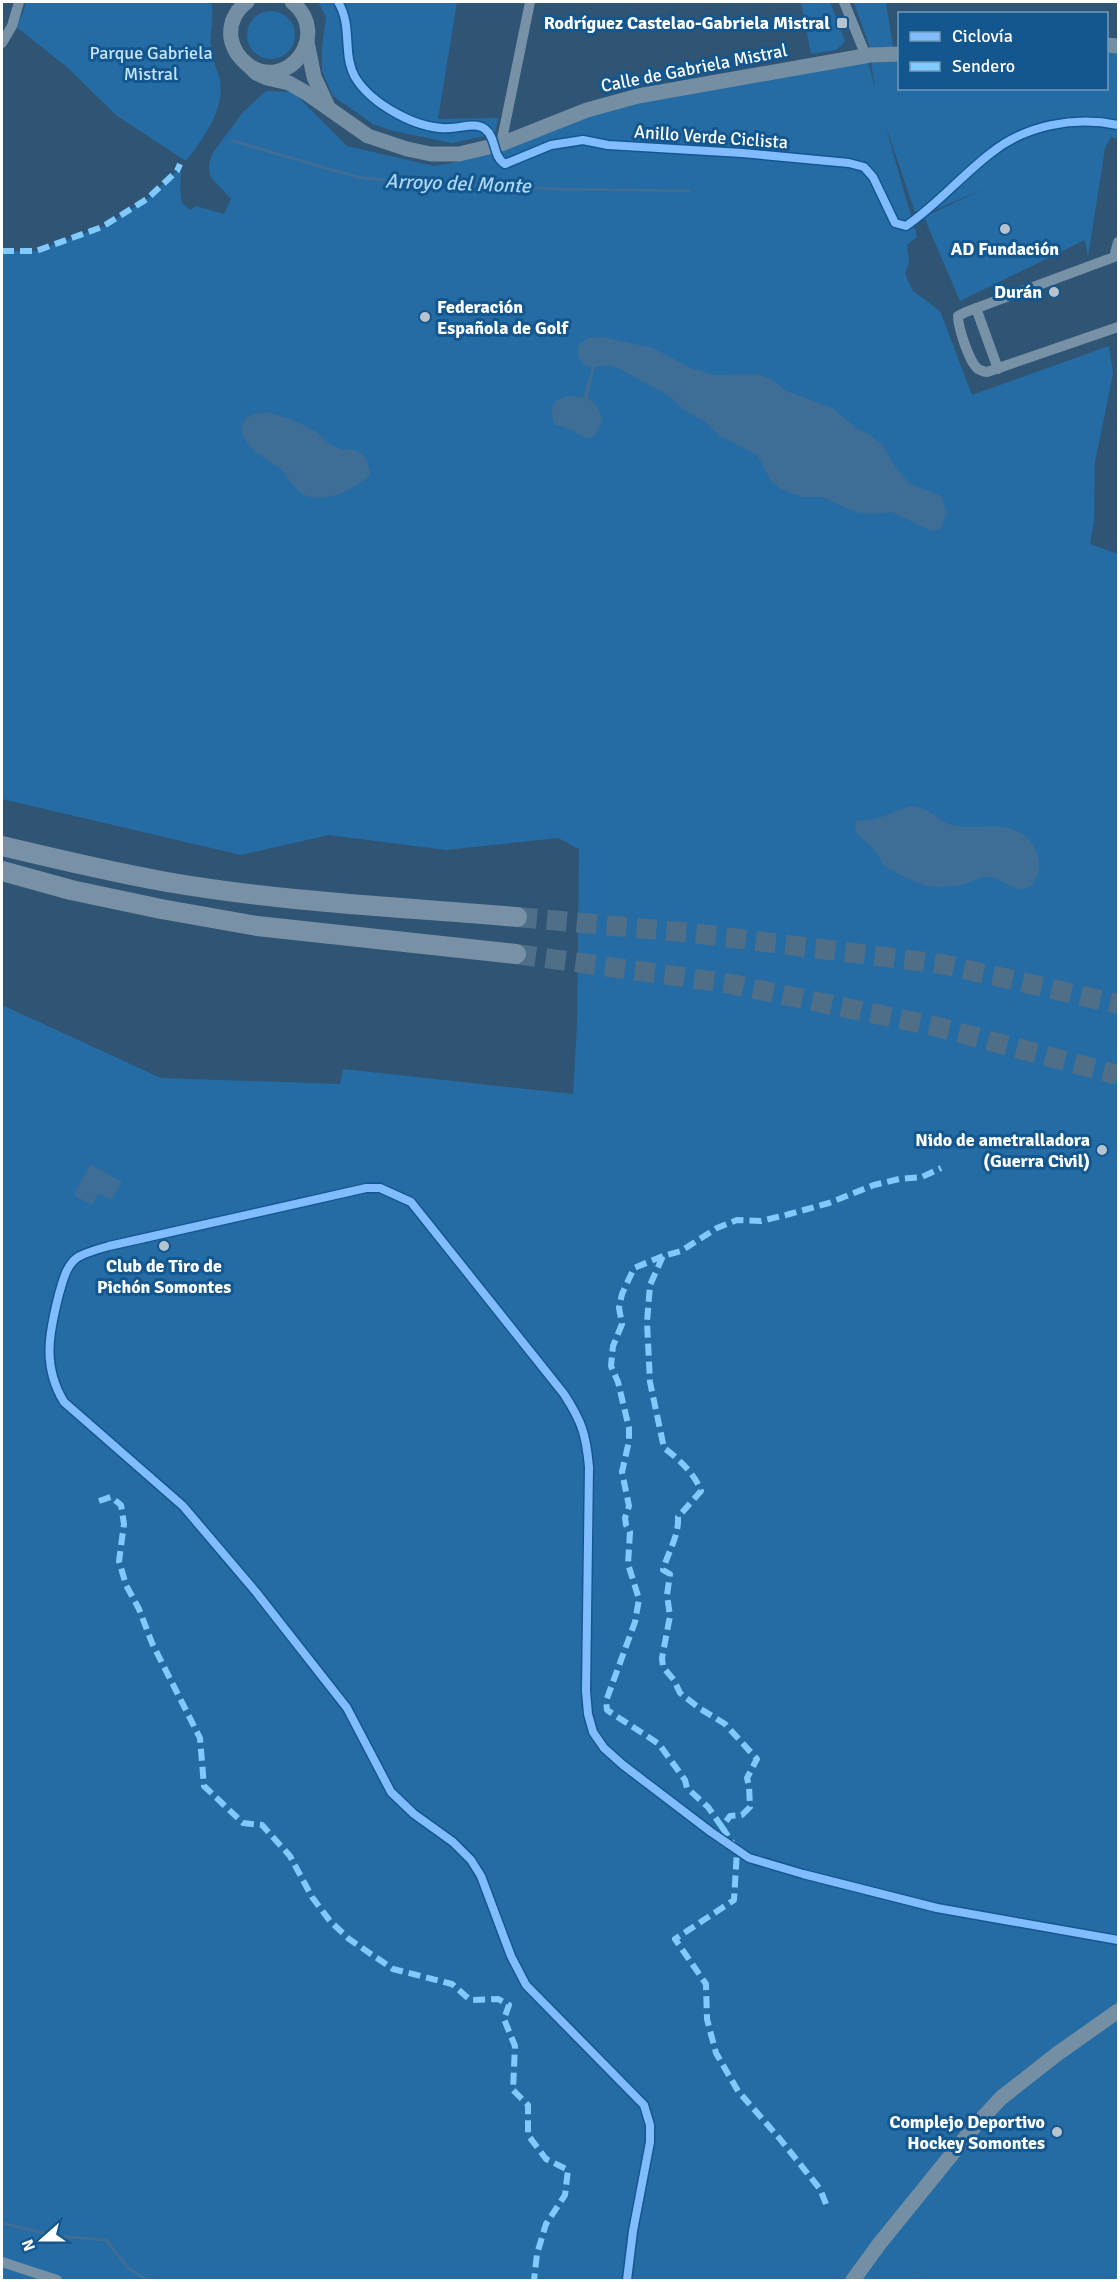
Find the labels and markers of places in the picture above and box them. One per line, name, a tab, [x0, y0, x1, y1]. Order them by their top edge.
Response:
place label: Rodríguez Castelao-Gabriela Mistral	[544, 12, 830, 34]
marker: Rodríguez Castelao-Gabriela Mistral	[835, 16, 849, 30]
marker: AD Fundación	[998, 222, 1012, 236]
place label: AD Fundación	[951, 238, 1059, 260]
place label: Durán	[994, 281, 1042, 303]
marker: Durán	[1047, 285, 1061, 299]
place label: Federación Española de Golf	[437, 296, 569, 339]
marker: Federación Española de Golf	[418, 310, 432, 324]
place label: Nido de ametralladora (Guerra Civil)	[915, 1129, 1090, 1172]
marker: Nido de ametralladora (Guerra Civil)	[1095, 1143, 1109, 1157]
marker: Club de Tiro de Pichón Somontes	[157, 1239, 171, 1253]
place label: Club de Tiro de Pichón Somontes	[97, 1255, 231, 1298]
place label: Complejo Deportivo Hockey Somontes	[890, 2111, 1045, 2154]
marker: Complejo Deportivo Hockey Somontes	[1050, 2125, 1064, 2139]

